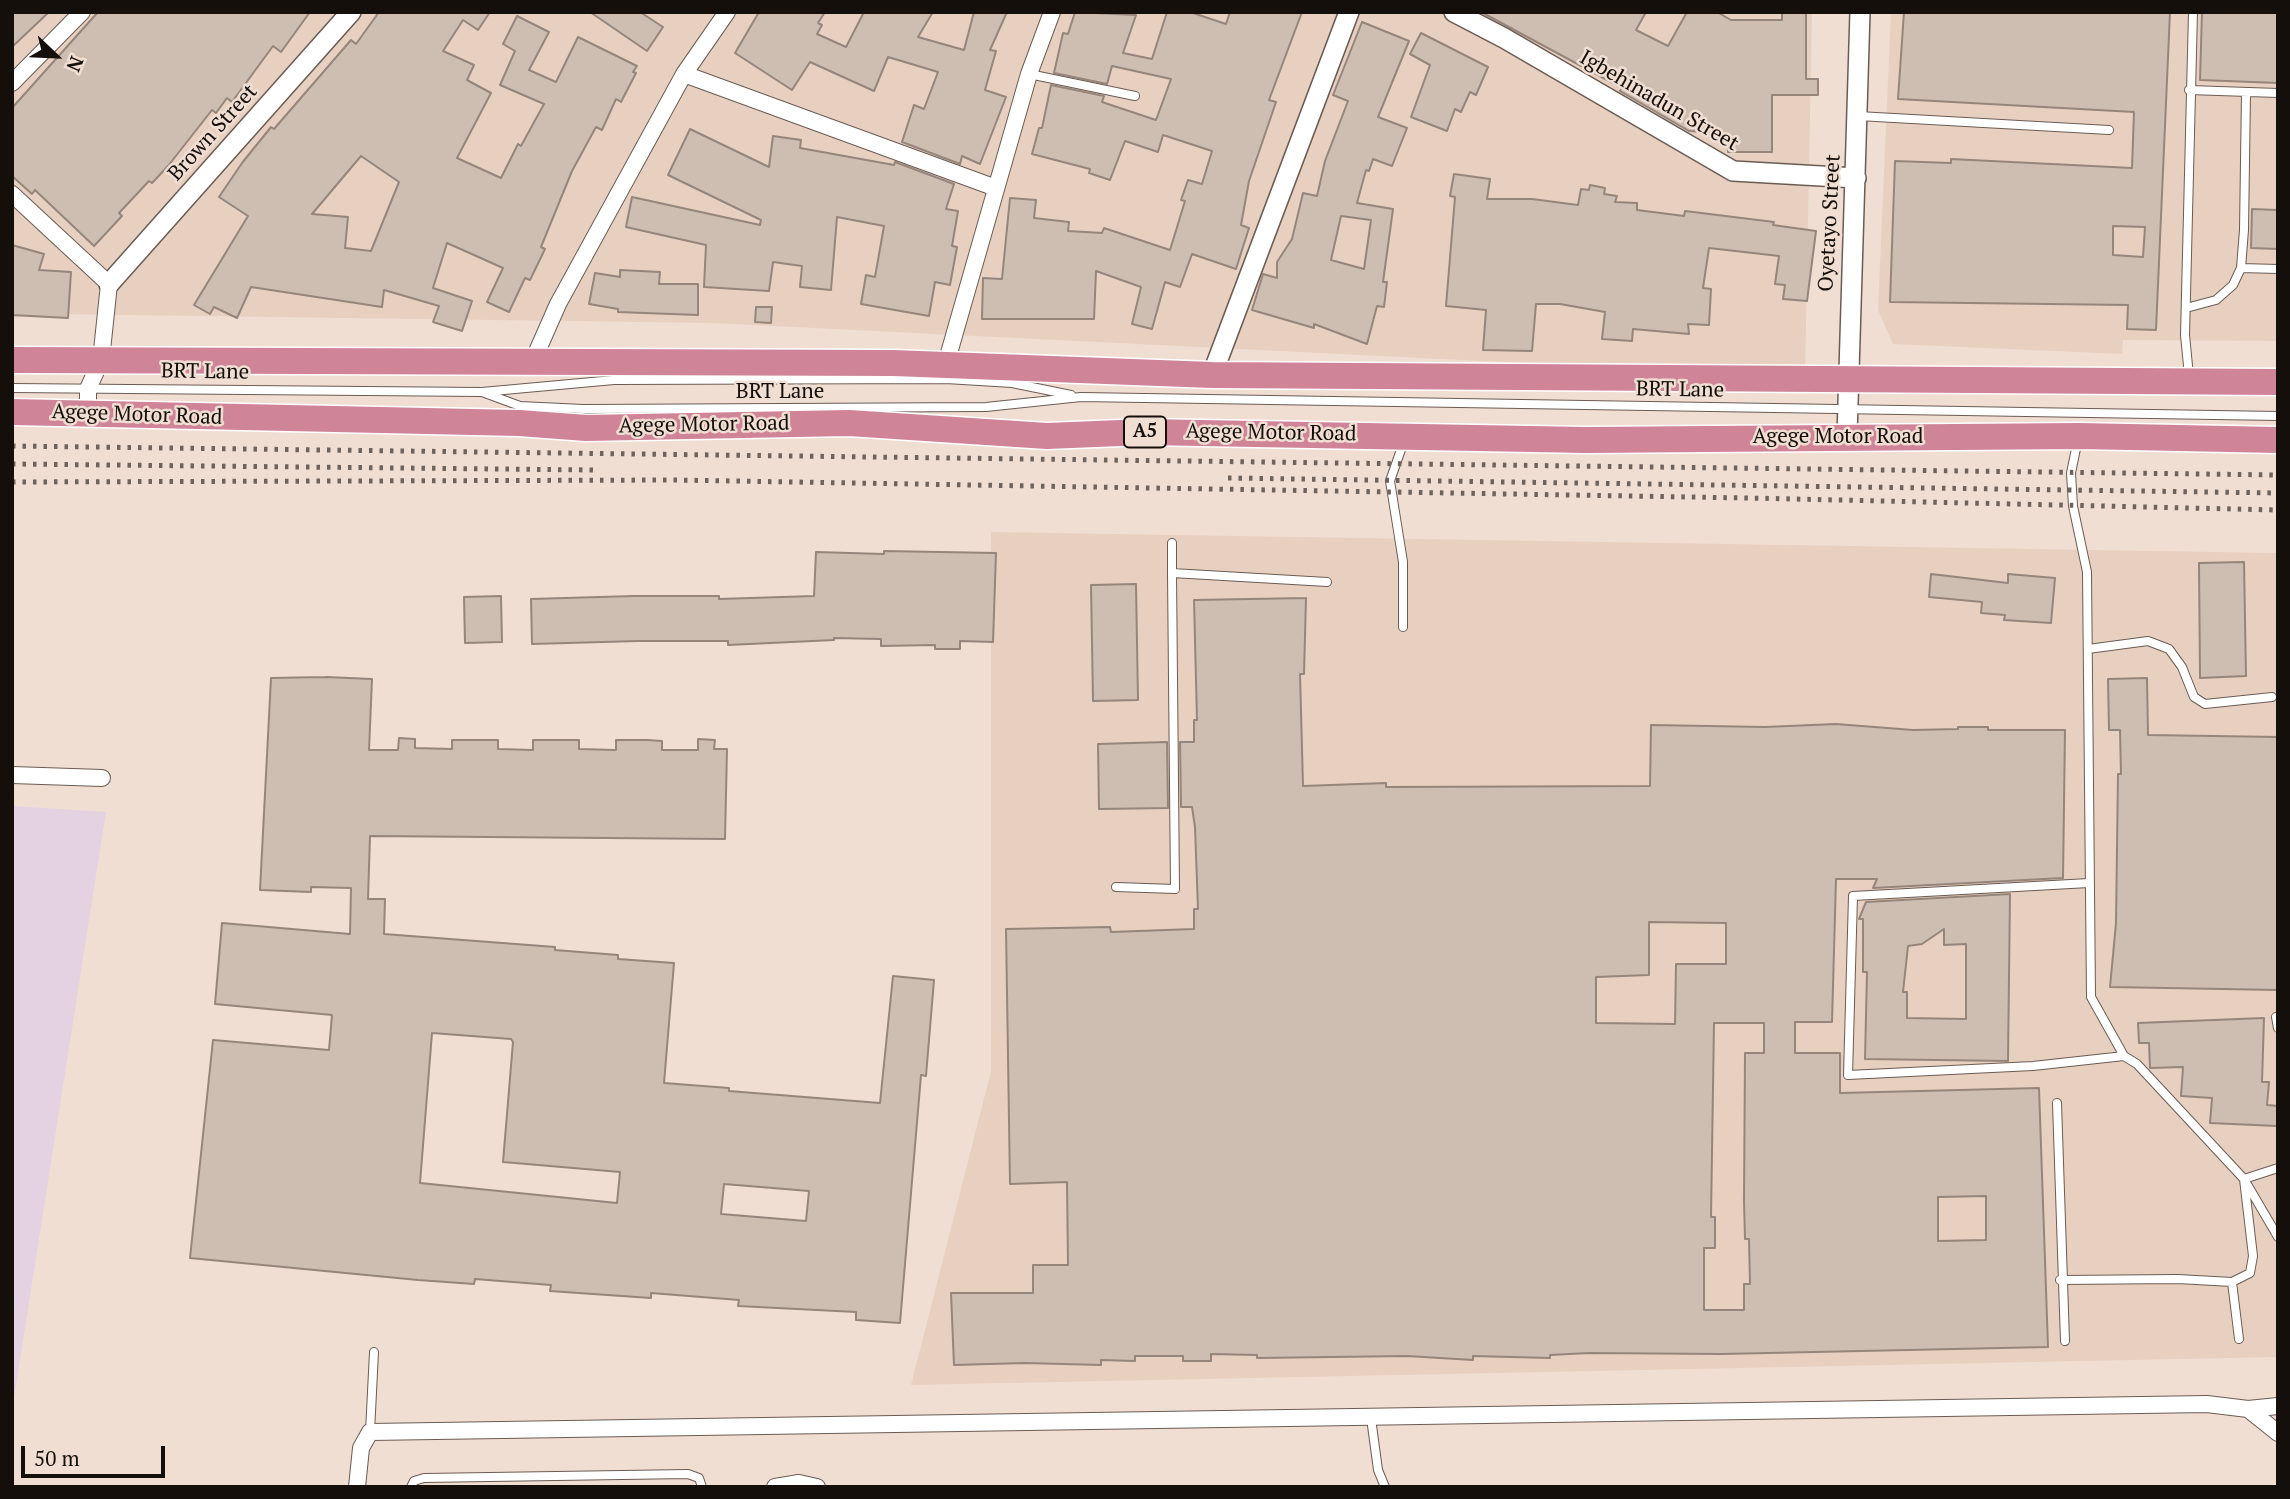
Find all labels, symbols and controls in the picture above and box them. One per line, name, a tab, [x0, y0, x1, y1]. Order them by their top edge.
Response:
north arrow	[21, 21, 91, 91]
street label: Igbehinadun Street	[1575, 45, 1743, 157]
text: N	[61, 53, 90, 76]
street label: Brown Street	[163, 80, 263, 186]
street label: Oyetayo Street	[1814, 154, 1846, 292]
street label: BRT Lane	[161, 359, 249, 385]
street label: BRT Lane	[1636, 377, 1724, 403]
street label: BRT Lane	[736, 379, 824, 405]
street label: Agege Motor Road	[51, 399, 223, 431]
street label: Agege Motor Road	[618, 411, 790, 439]
road number: A5	[1124, 416, 1166, 448]
street label: Agege Motor Road	[1185, 419, 1357, 447]
street label: Agege Motor Road	[1753, 424, 1923, 450]
scale bar	[24, 1432, 168, 1476]
text: 50 m	[34, 1444, 80, 1472]

